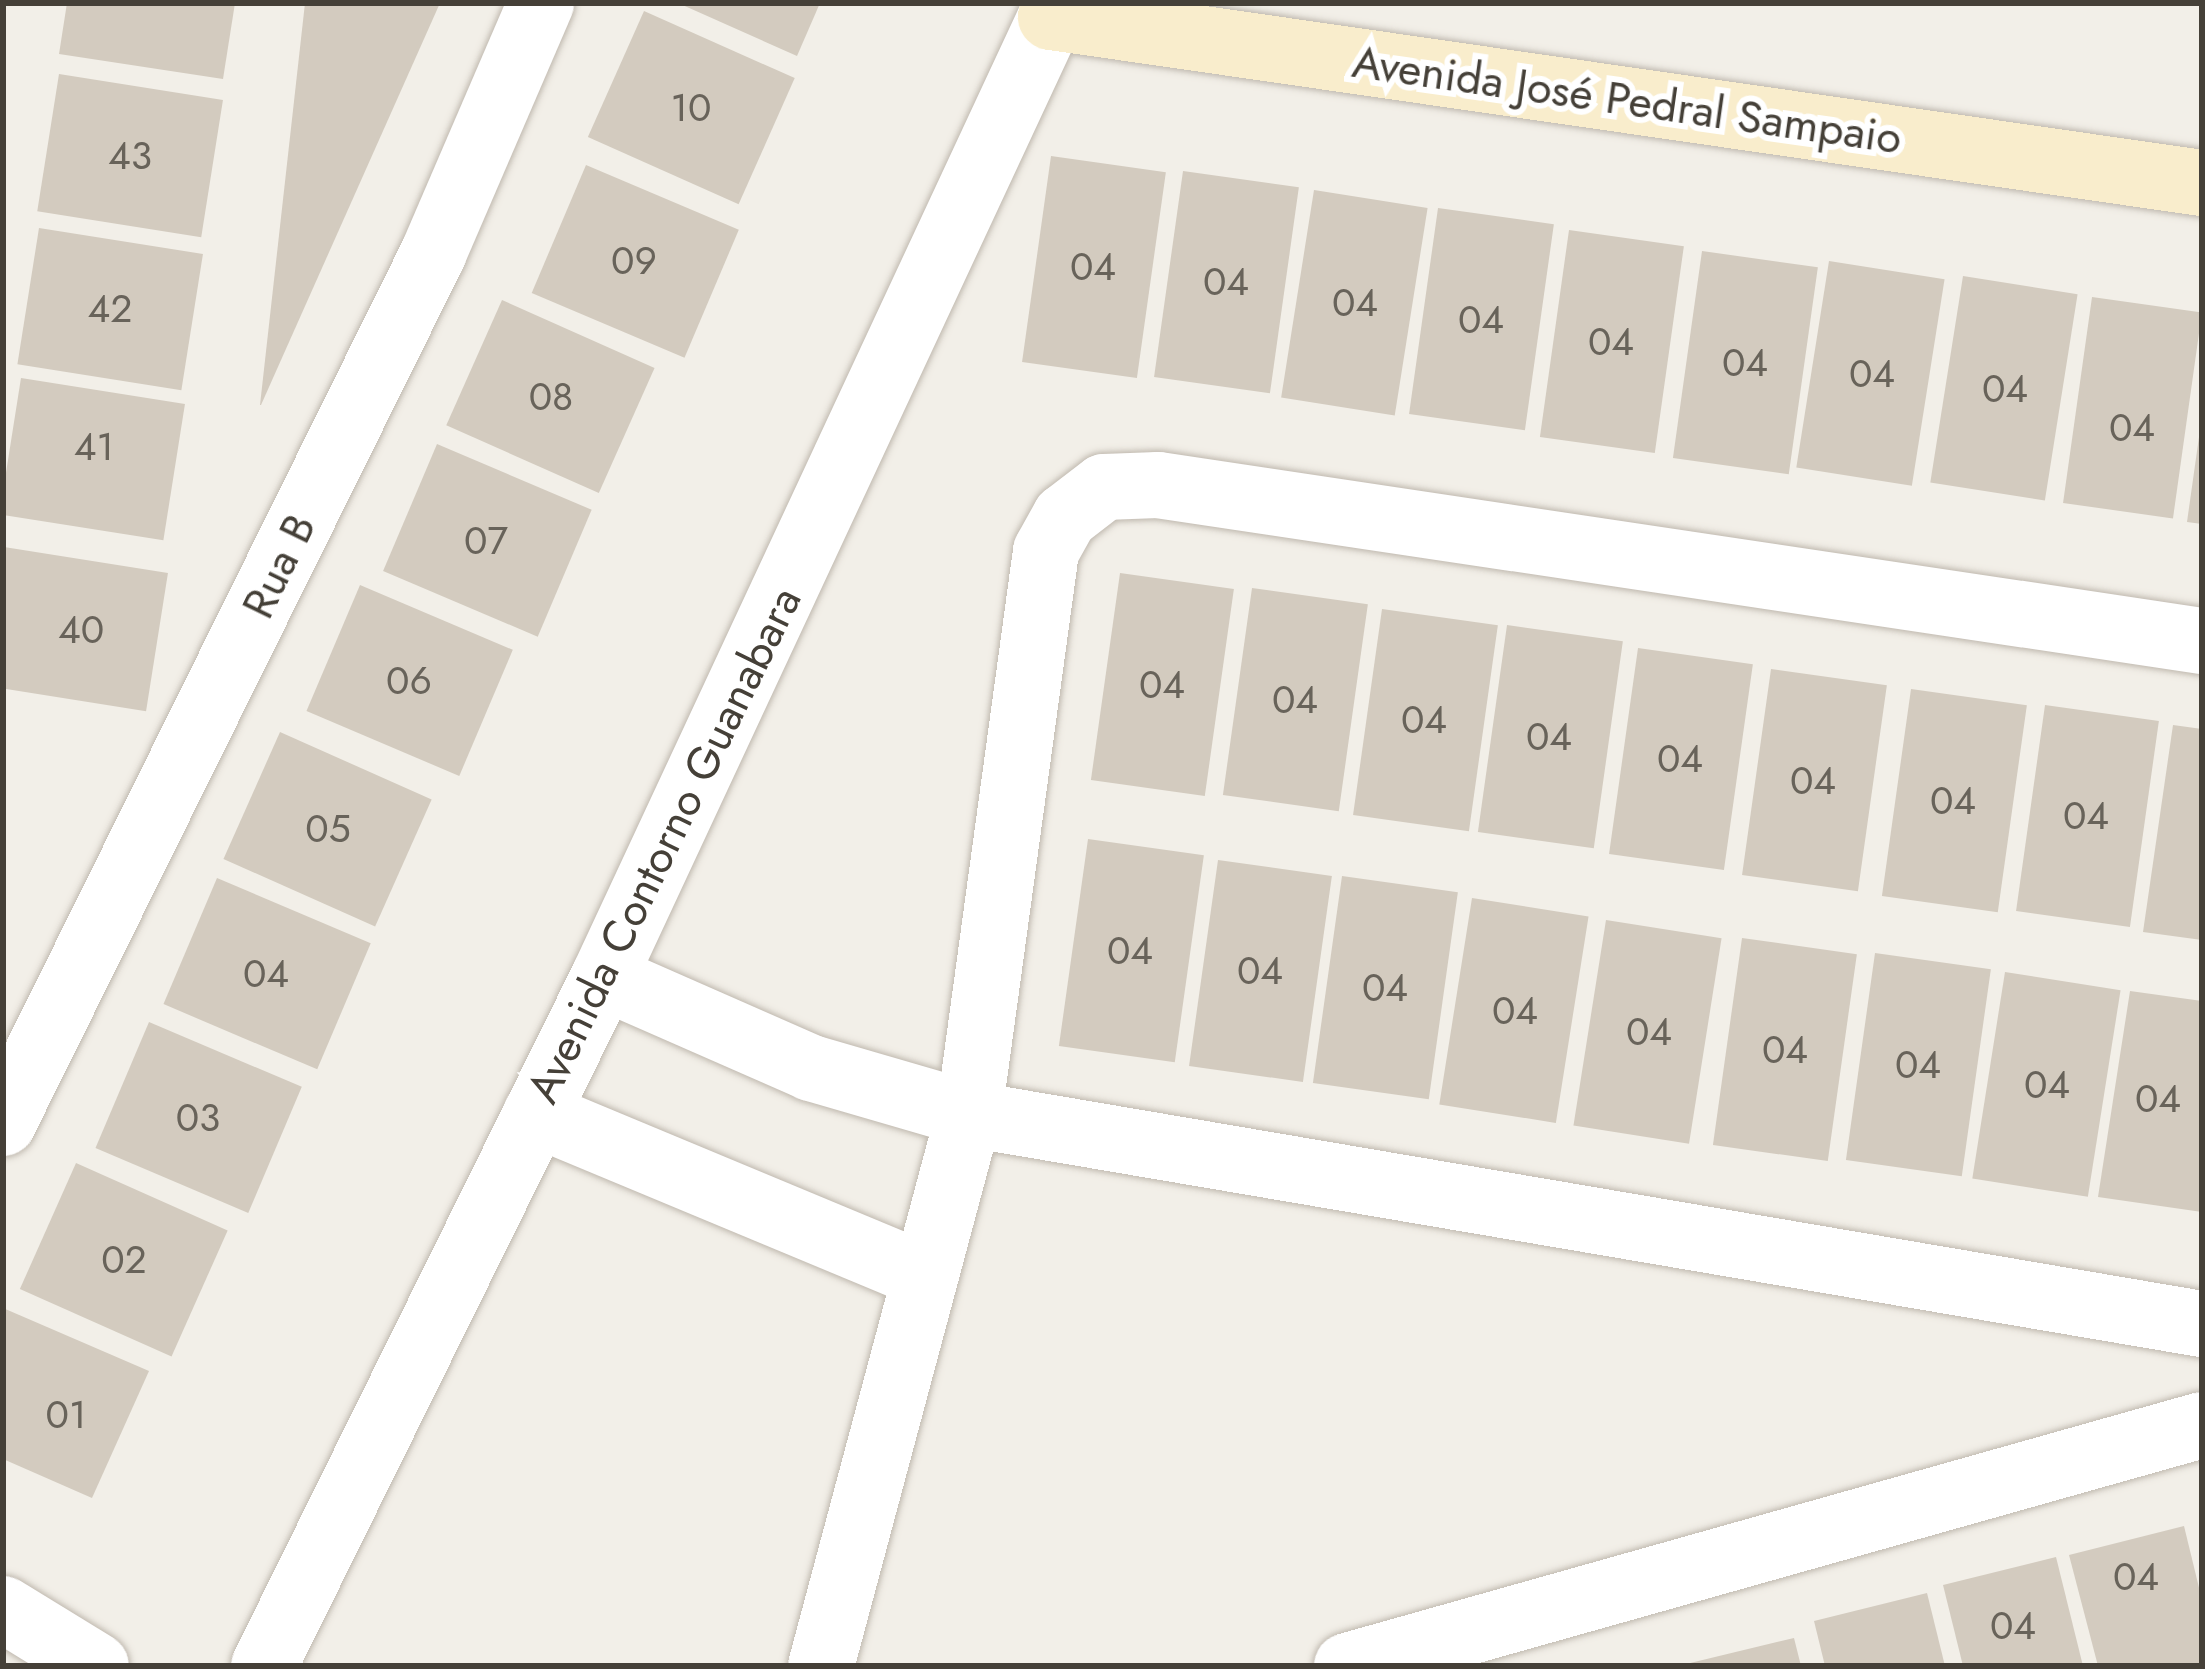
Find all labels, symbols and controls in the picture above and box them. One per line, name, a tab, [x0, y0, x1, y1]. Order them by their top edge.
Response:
street label: Avenida José Pedral Sampaio	[1349, 35, 1905, 165]
house number: 10	[671, 85, 711, 131]
house number: 43	[108, 133, 152, 179]
house number: 09	[611, 238, 657, 284]
house number: 04	[1070, 244, 1116, 290]
house number: 04	[1203, 259, 1249, 305]
house number: 04	[1332, 280, 1378, 326]
house number: 42	[88, 286, 132, 332]
house number: 04	[1458, 297, 1504, 343]
house number: 04	[1588, 319, 1634, 365]
house number: 04	[1722, 340, 1768, 386]
house number: 04	[1849, 351, 1895, 397]
house number: 04	[1982, 366, 2028, 412]
house number: 08	[529, 374, 573, 420]
house number: 04	[2109, 405, 2155, 451]
house number: 41	[74, 424, 114, 470]
street label: Rua B	[231, 505, 327, 627]
house number: 07	[464, 518, 508, 564]
street label: Avenida Contorno Guanabara	[515, 578, 813, 1112]
house number: 40	[58, 607, 104, 653]
house number: 06	[386, 658, 432, 704]
house number: 04	[1139, 662, 1185, 708]
house number: 04	[1272, 677, 1318, 723]
house number: 04	[1401, 697, 1447, 743]
house number: 04	[1526, 714, 1572, 760]
house number: 04	[1657, 736, 1703, 782]
house number: 04	[1790, 758, 1836, 804]
house number: 04	[1930, 778, 1976, 824]
house number: 04	[2063, 793, 2109, 839]
house number: 05	[305, 806, 351, 852]
house number: 04	[1107, 928, 1153, 974]
house number: 04	[1237, 948, 1283, 994]
house number: 04	[243, 951, 289, 997]
house number: 04	[1362, 965, 1408, 1011]
house number: 04	[1492, 988, 1538, 1034]
house number: 04	[1626, 1009, 1672, 1055]
house number: 04	[1762, 1027, 1808, 1073]
house number: 04	[1895, 1042, 1941, 1088]
house number: 04	[2024, 1062, 2070, 1108]
house number: 04	[2135, 1076, 2181, 1122]
house number: 03	[176, 1095, 220, 1141]
house number: 02	[101, 1237, 147, 1283]
house number: 01	[46, 1392, 86, 1438]
house number: 04	[2113, 1554, 2159, 1600]
house number: 04	[1990, 1603, 2036, 1649]

